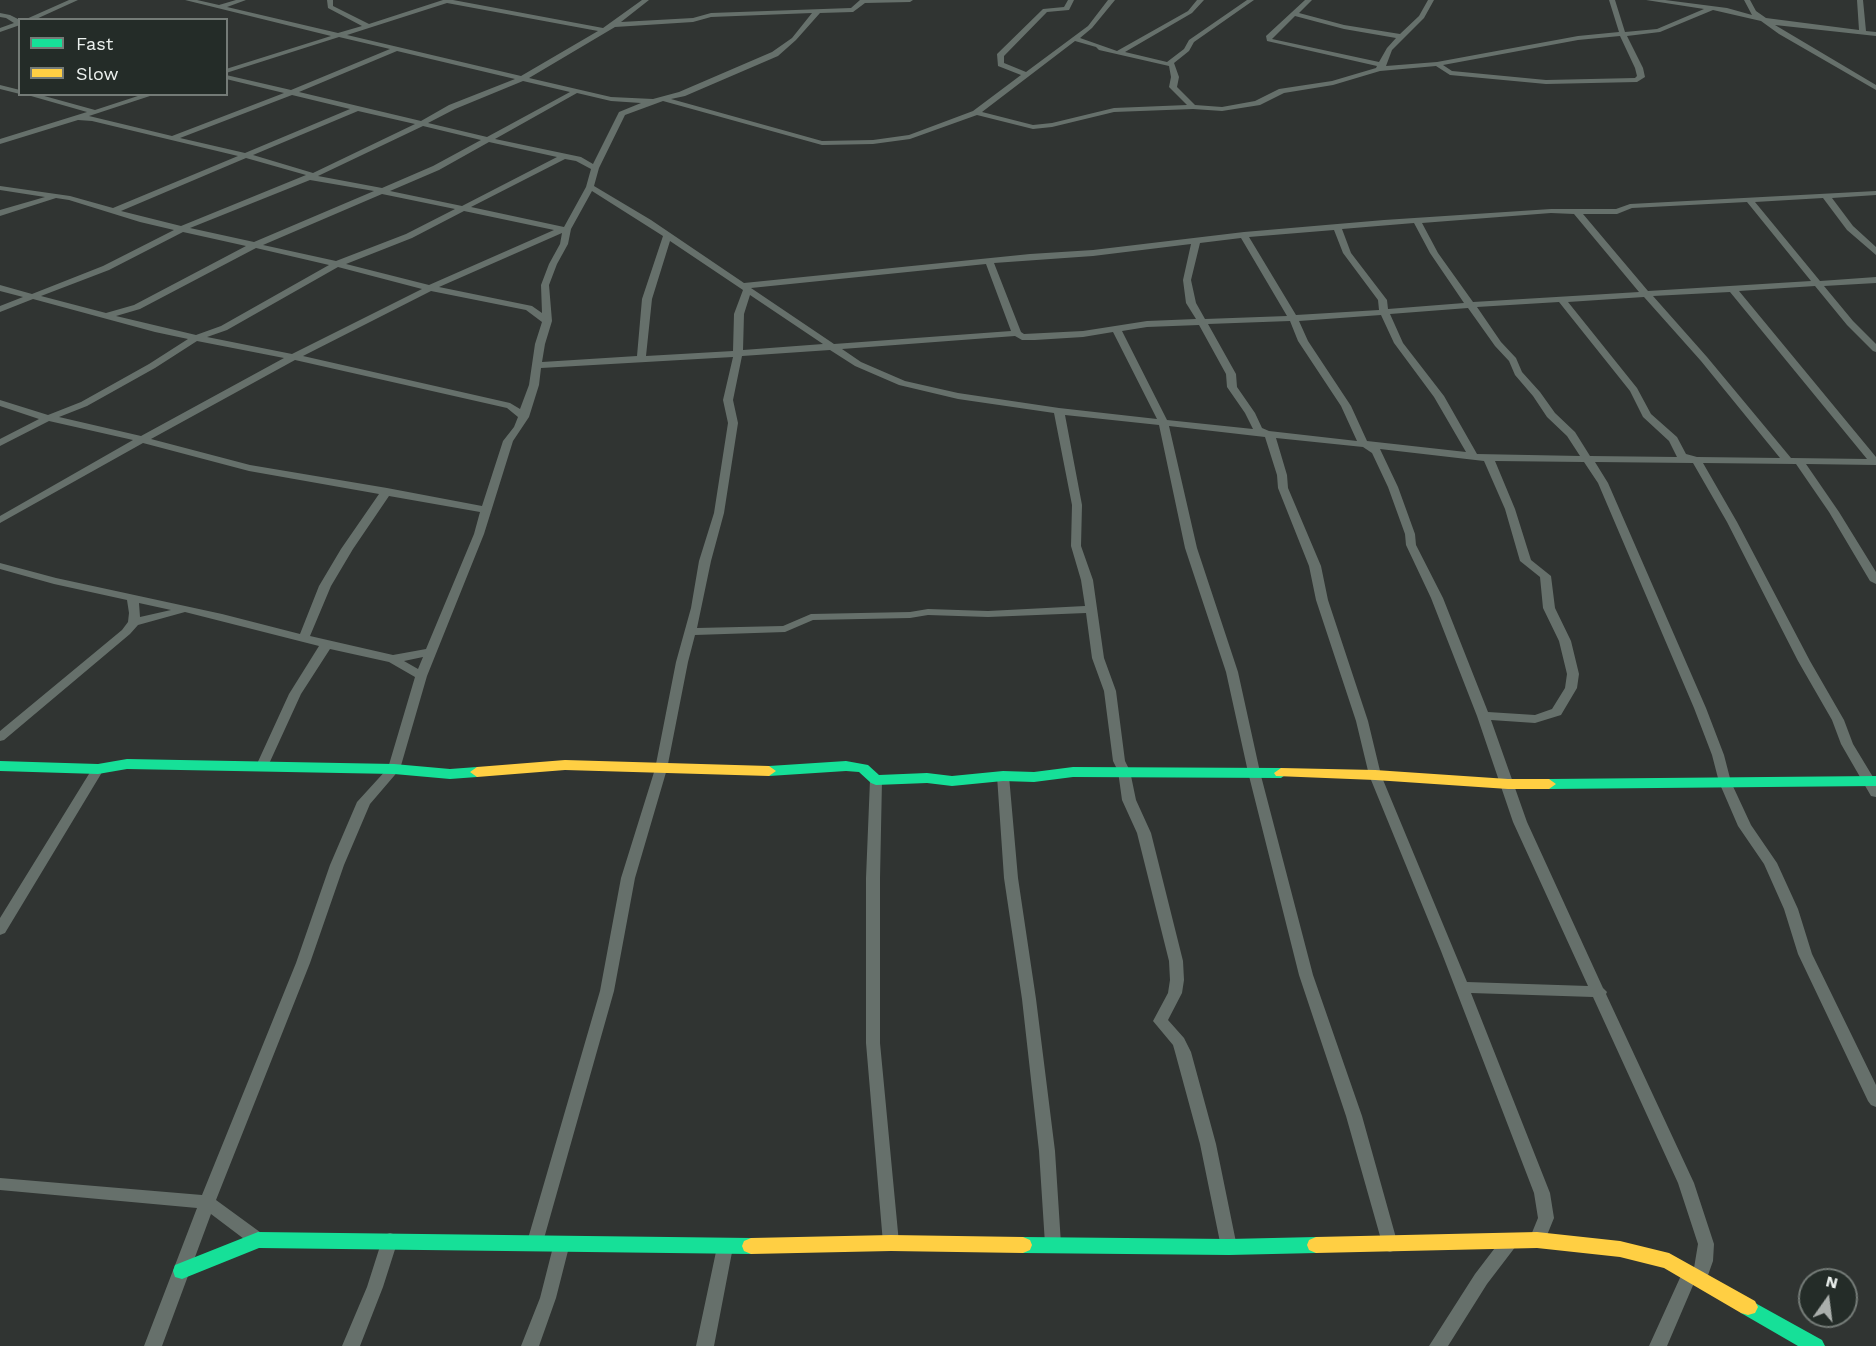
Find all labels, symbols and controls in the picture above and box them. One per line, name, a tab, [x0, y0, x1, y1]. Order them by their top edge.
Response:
legend	[18, 18, 228, 96]
text: Fast	[76, 33, 113, 54]
text: Slow	[76, 63, 119, 84]
north arrow	[1798, 1268, 1858, 1328]
text: N	[1824, 1271, 1840, 1293]

